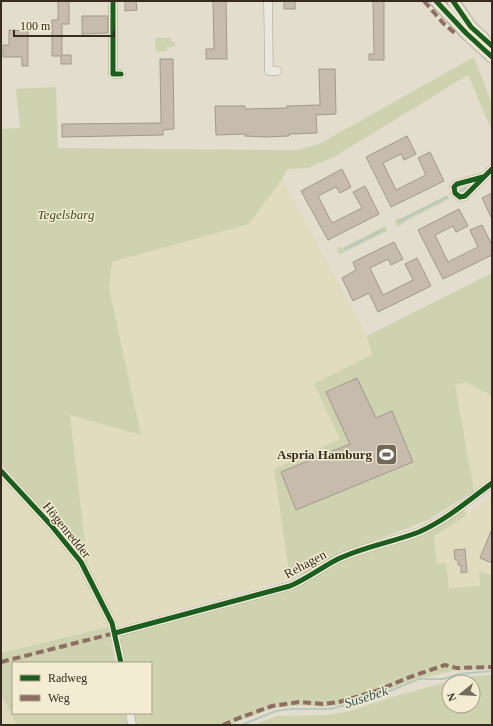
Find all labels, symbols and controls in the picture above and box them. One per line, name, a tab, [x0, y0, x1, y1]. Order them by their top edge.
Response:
scale bar	[14, 12, 114, 38]
text: 100 m	[20, 19, 51, 33]
park label: Tegelsbarg	[38, 207, 95, 222]
sports icon: Aspria Hamburg	[374, 441, 400, 467]
place label: Aspria Hamburg	[277, 447, 372, 462]
street label: Högenredder	[40, 499, 95, 562]
street label: Rehagen	[281, 546, 329, 581]
legend	[12, 662, 152, 714]
text: Radweg	[48, 671, 87, 685]
north arrow	[441, 674, 481, 714]
water label: Susebek	[342, 683, 391, 711]
text: Weg	[48, 691, 70, 705]
text: N	[445, 691, 458, 703]

